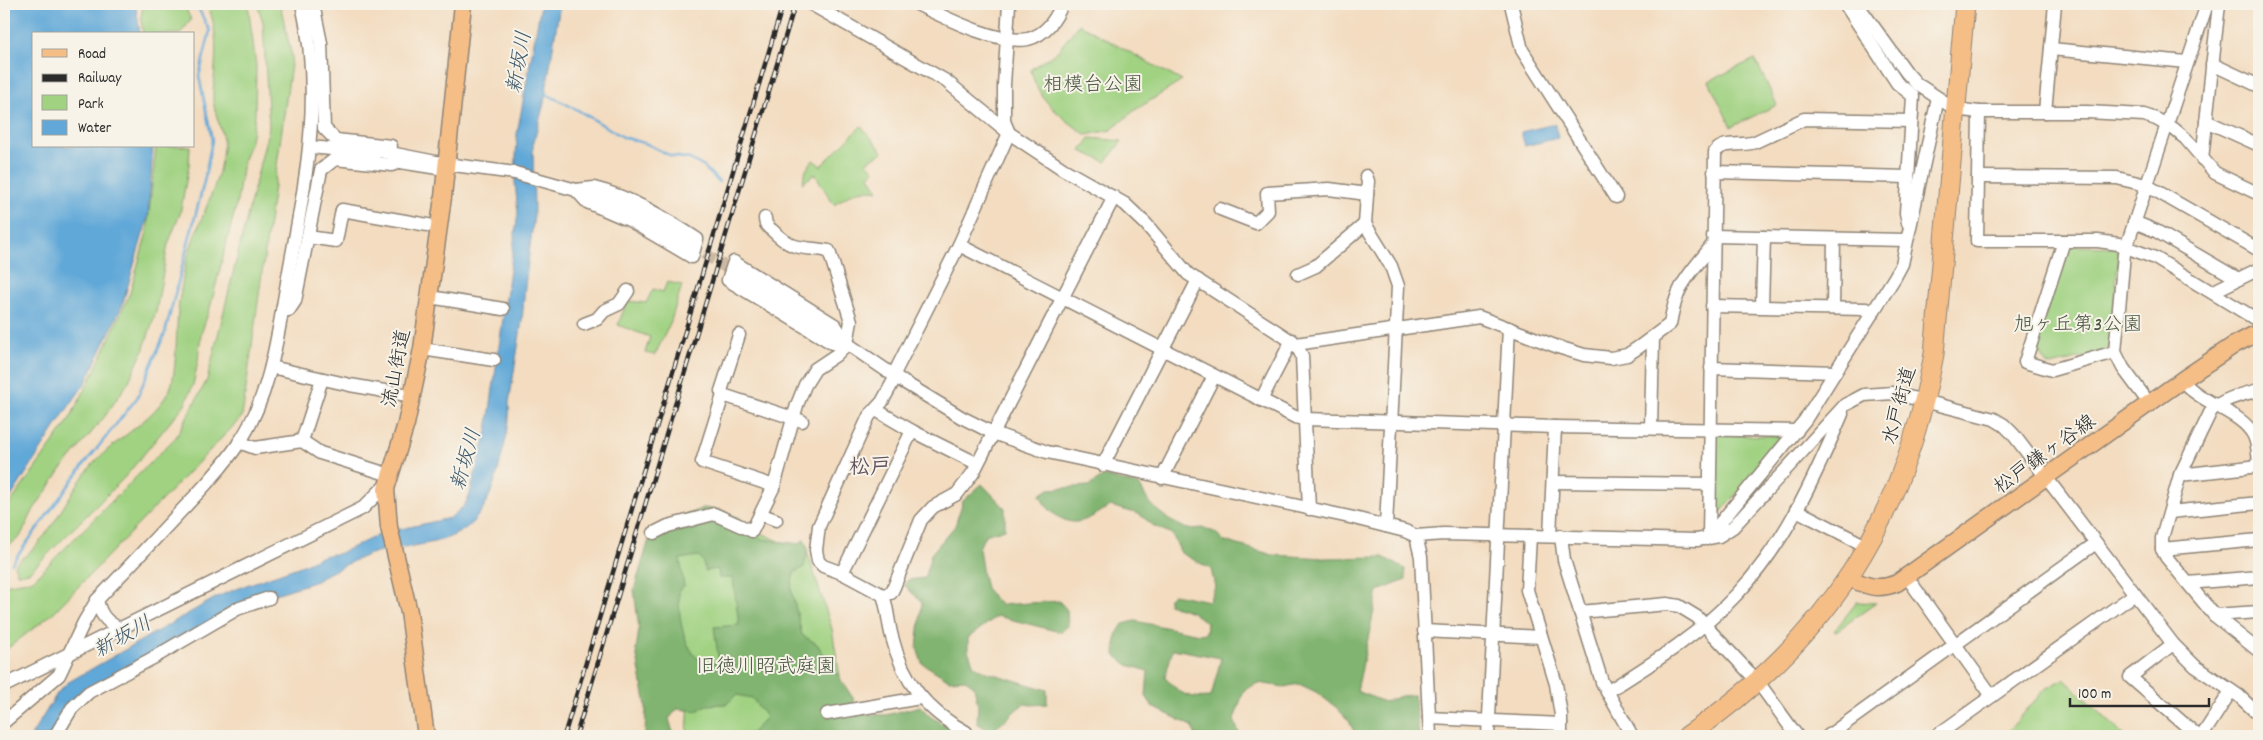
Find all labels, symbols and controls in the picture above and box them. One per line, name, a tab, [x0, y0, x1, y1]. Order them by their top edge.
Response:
water label: 新坂川	[501, 29, 541, 96]
legend	[32, 32, 195, 148]
text: Road	[78, 44, 106, 66]
text: Railway	[78, 68, 122, 90]
park label: 相模台公園	[1043, 72, 1143, 100]
text: Park	[78, 94, 104, 116]
text: Water	[78, 118, 112, 140]
park label: 旭ヶ丘第3公園	[2014, 312, 2142, 340]
street label: 流山街道	[377, 327, 419, 411]
street label: 水戸街道	[1877, 364, 1925, 448]
street label: 松戸鎌ヶ谷線	[1989, 409, 2103, 502]
water label: 新坂川	[445, 425, 491, 494]
district label: 松戸	[849, 454, 891, 484]
water label: 新坂川	[89, 610, 158, 667]
park label: 旧徳川昭武庭園	[696, 654, 836, 682]
scale bar	[2070, 675, 2209, 707]
text: 100 m	[2078, 684, 2111, 706]

